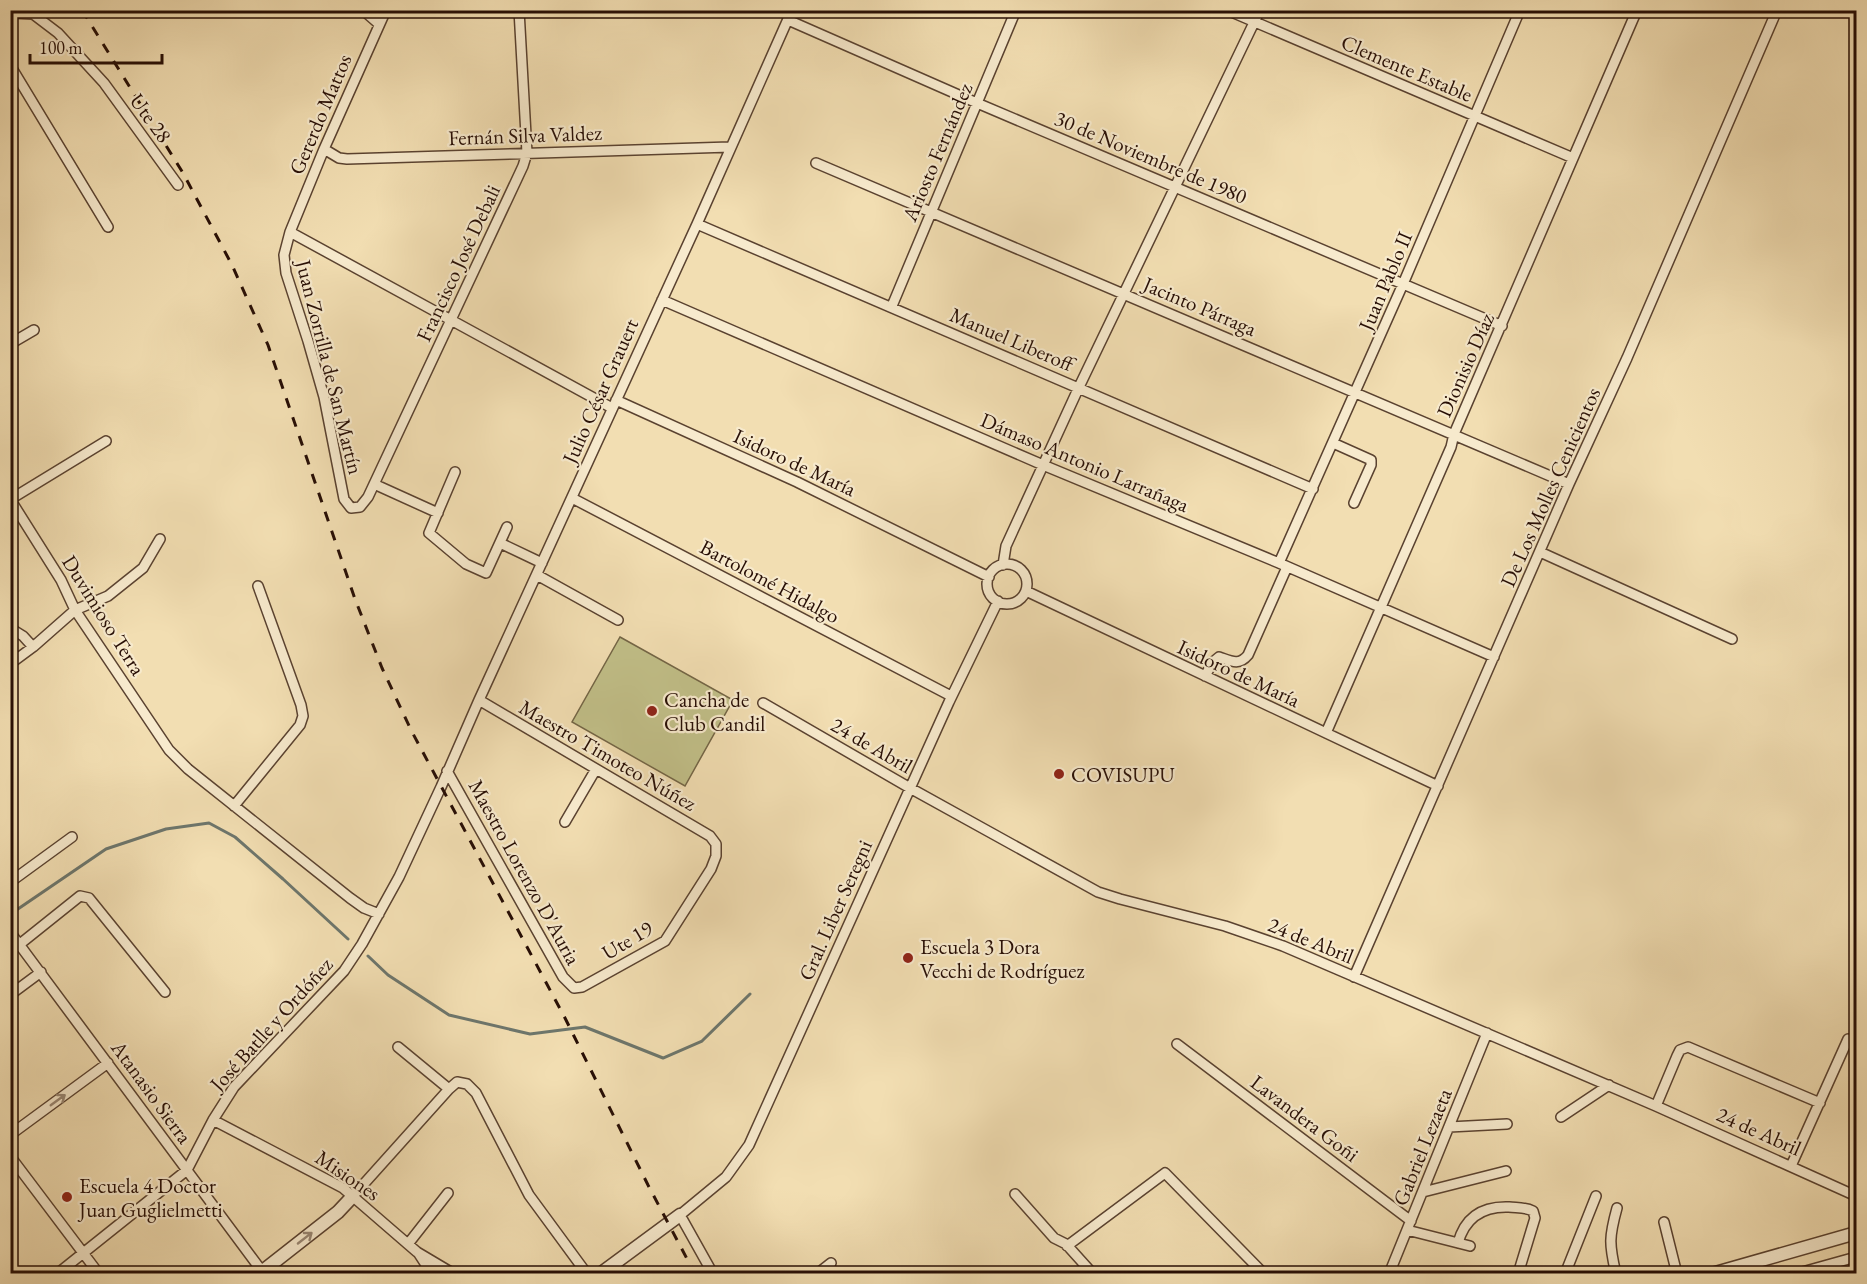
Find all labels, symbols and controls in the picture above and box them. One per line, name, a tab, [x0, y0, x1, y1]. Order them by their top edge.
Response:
scale bar	[30, 27, 162, 65]
street label: Clemente Estable	[1337, 28, 1477, 108]
text: 100 m	[39, 36, 83, 59]
street label: Gererdo Mattos	[283, 50, 358, 178]
street label: Ariosto Fernández	[895, 79, 978, 226]
street label: Ute 28	[124, 88, 178, 148]
street label: 30 de Noviembre de 1980	[1051, 104, 1251, 210]
street label: Fernán Silva Valdez	[448, 119, 602, 151]
street label: Francisco José Debali	[410, 180, 506, 346]
street label: Juan Pablo II	[1351, 227, 1418, 337]
street label: Juan Zorrilla de San Martín	[290, 255, 370, 477]
street label: Jacinto Párraga	[1137, 269, 1261, 342]
street label: Manuel Liberoff	[946, 301, 1081, 378]
street label: Dionisio Díaz	[1430, 309, 1500, 421]
street label: Julio César Grauert	[555, 314, 644, 470]
street label: De Los Molles Cenicientos	[1494, 383, 1606, 591]
street label: Dámaso Antonio Larrañaga	[977, 406, 1194, 518]
street label: Isidoro de María	[729, 422, 861, 502]
street label: Bartolomé Hidalgo	[696, 533, 844, 629]
street label: Duvimioso Terra	[56, 550, 152, 681]
street label: Isidoro de María	[1173, 633, 1305, 713]
place label: Cancha de Club Candil	[664, 686, 765, 737]
street label: Maestro Timoteo Núñez	[515, 693, 701, 817]
marker: Cancha de Club Candil	[645, 704, 659, 718]
street label: 24 de Abril	[826, 711, 918, 779]
place label: COVISUPU	[1071, 761, 1175, 788]
marker: COVISUPU	[1052, 767, 1066, 781]
street label: Maestro Lorenzo D'Auria	[463, 775, 587, 970]
street label: Gral. Liber Seregni	[792, 836, 878, 984]
street label: 24 de Abril	[1264, 911, 1358, 969]
street label: Ute 19	[597, 914, 657, 966]
place label: Escuela 3 Dora Vecchi de Rodríguez	[920, 933, 1084, 984]
street label: José Batlle y Ordóñez	[202, 951, 338, 1098]
marker: Escuela 3 Dora Vecchi de Rodríguez	[901, 951, 915, 965]
street label: Atanasio Sierra	[105, 1034, 199, 1149]
street label: Lavandera Goñi	[1245, 1068, 1365, 1168]
street label: Gabriel Lezaeta	[1386, 1084, 1458, 1210]
one-way arrow	[49, 1094, 65, 1106]
street label: 24 de Abril	[1712, 1100, 1806, 1162]
street label: Misiones	[310, 1144, 386, 1207]
place label: Escuela 4 Doctor Juan Guglielmetti	[77, 1172, 223, 1223]
marker: Escuela 4 Doctor Juan Guglielmetti	[60, 1190, 74, 1204]
one-way arrow	[297, 1231, 313, 1244]

